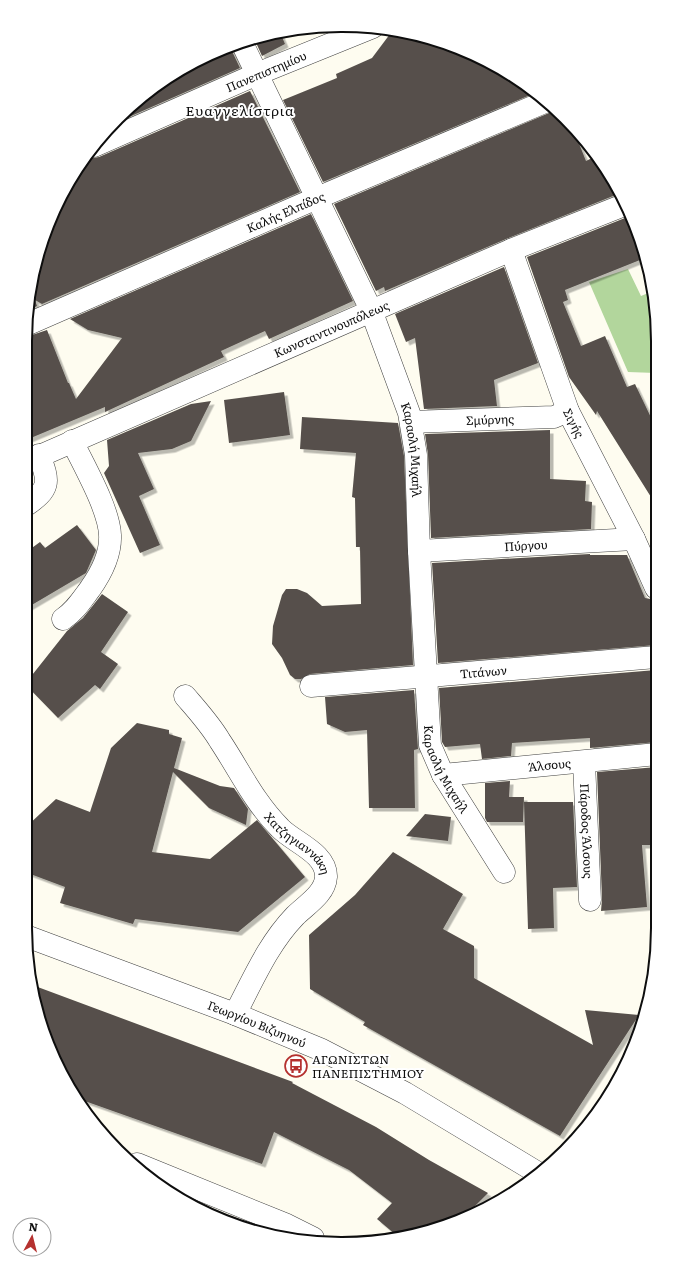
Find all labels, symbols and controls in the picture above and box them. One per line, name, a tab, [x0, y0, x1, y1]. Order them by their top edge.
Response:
street label: Πανεπιστημίου	[223, 46, 309, 96]
district label: Ευαγγελίστρια	[185, 100, 295, 120]
street label: Καλής Ελπίδος	[243, 187, 327, 237]
street label: Κωνσταντινουπόλεως	[271, 296, 392, 362]
street label: Καραολή Μιχαήλ	[397, 400, 426, 498]
street label: Σιγής	[559, 405, 589, 441]
street label: Σμύρνης	[465, 409, 514, 429]
street label: Πύργου	[504, 535, 548, 555]
street label: Τιτάνων	[459, 661, 508, 682]
street label: Καραολή Μιχαήλ	[420, 725, 474, 816]
street label: Άλσους	[527, 754, 572, 776]
street label: Πάροδος Άλσους	[576, 783, 598, 879]
street label: Χατζηγιαννάκη	[260, 808, 335, 876]
street label: Γεωργίου Βιζυηνού	[205, 996, 309, 1052]
place label: ΑΓΩΝΙΣΤΩΝ ΠΑΝΕΠΙΣΤΗΜΙΟΥ	[312, 1050, 425, 1082]
bus stop icon: ΑΓΩΝΙΣΤΩΝ ΠΑΝΕΠΙΣΤΗΜΙΟΥ	[283, 1053, 309, 1079]
north arrow	[12, 1217, 52, 1257]
text: N	[28, 1218, 39, 1235]

